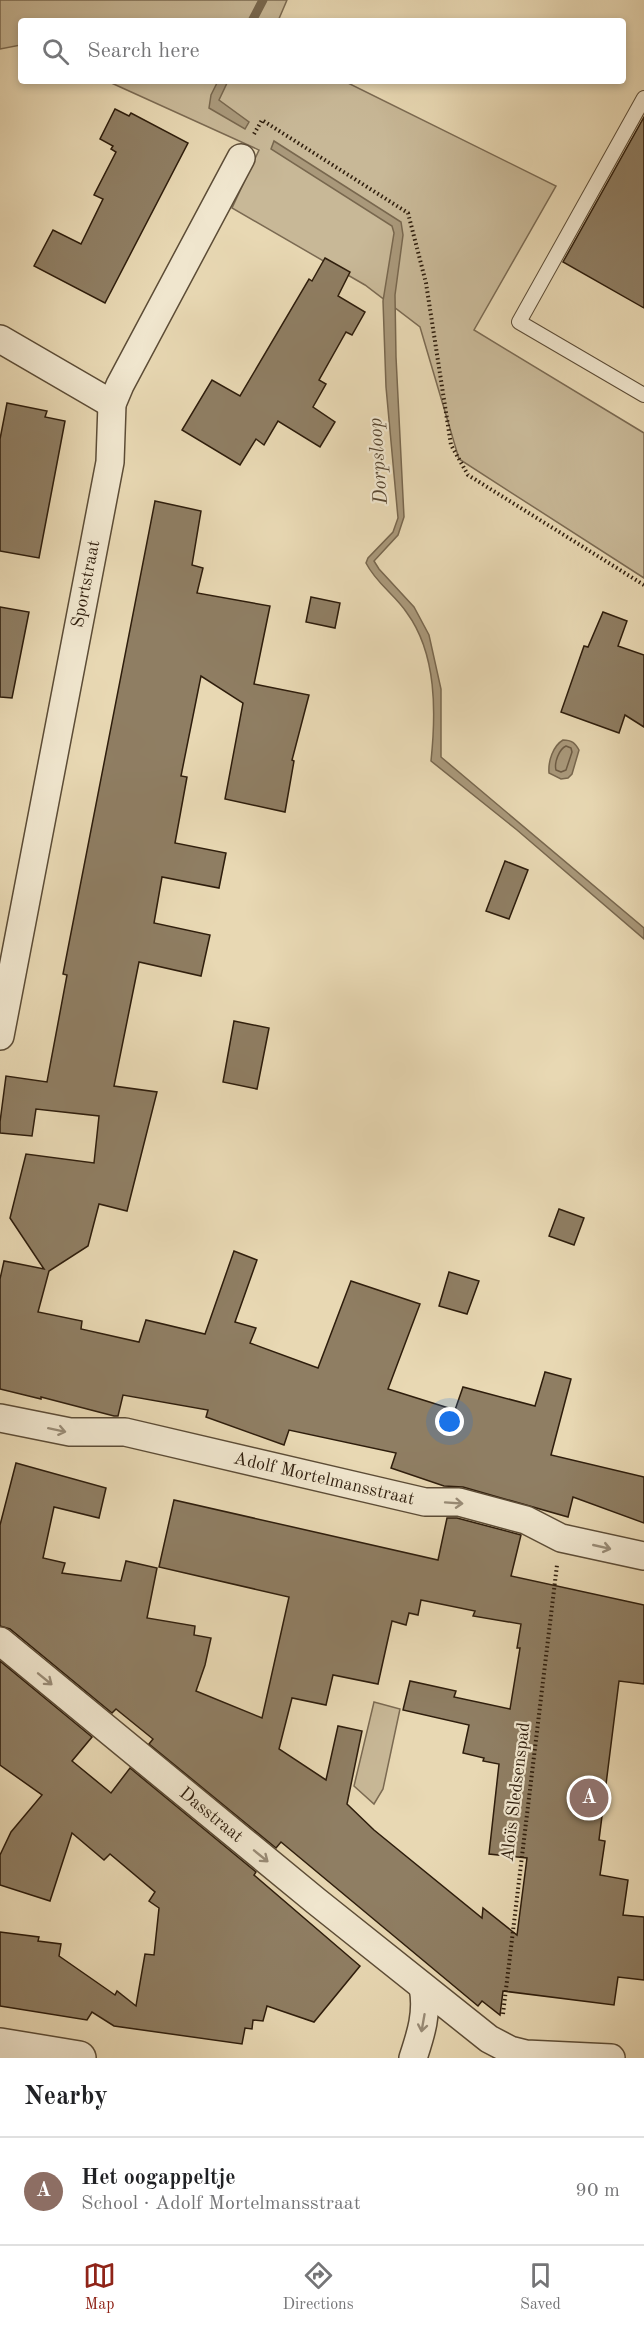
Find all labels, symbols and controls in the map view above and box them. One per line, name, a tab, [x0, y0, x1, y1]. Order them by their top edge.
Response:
search box	[18, 18, 626, 84]
icon: search	[39, 35, 72, 68]
text: Search here	[87, 40, 200, 62]
water label: Dorpsloop	[366, 417, 392, 506]
street label: Sportstraat	[69, 539, 103, 629]
your location	[435, 1407, 464, 1436]
one-way arrow	[47, 1425, 67, 1436]
street label: Adolf Mortelmansstraat	[232, 1449, 416, 1509]
one-way arrow	[444, 1498, 463, 1509]
one-way arrow	[592, 1542, 612, 1553]
one-way arrow	[37, 1672, 53, 1685]
street label: Aloïs Sledsenspad	[499, 1721, 533, 1863]
pin: A	[570, 1776, 608, 1820]
street label: Dasstraat	[176, 1784, 246, 1846]
one-way arrow	[253, 1849, 269, 1862]
one-way arrow	[417, 2013, 428, 2032]
text: Nearby	[24, 2084, 108, 2110]
text: Het oogappeltje	[81, 2167, 236, 2189]
text: A	[36, 2181, 51, 2201]
text: 90 m	[575, 2181, 620, 2201]
text: School · Adolf Mortelmansstraat	[81, 2194, 361, 2214]
tab: Map	[83, 2259, 116, 2315]
tab: Directions	[283, 2259, 354, 2315]
tab: Saved	[520, 2259, 561, 2315]

